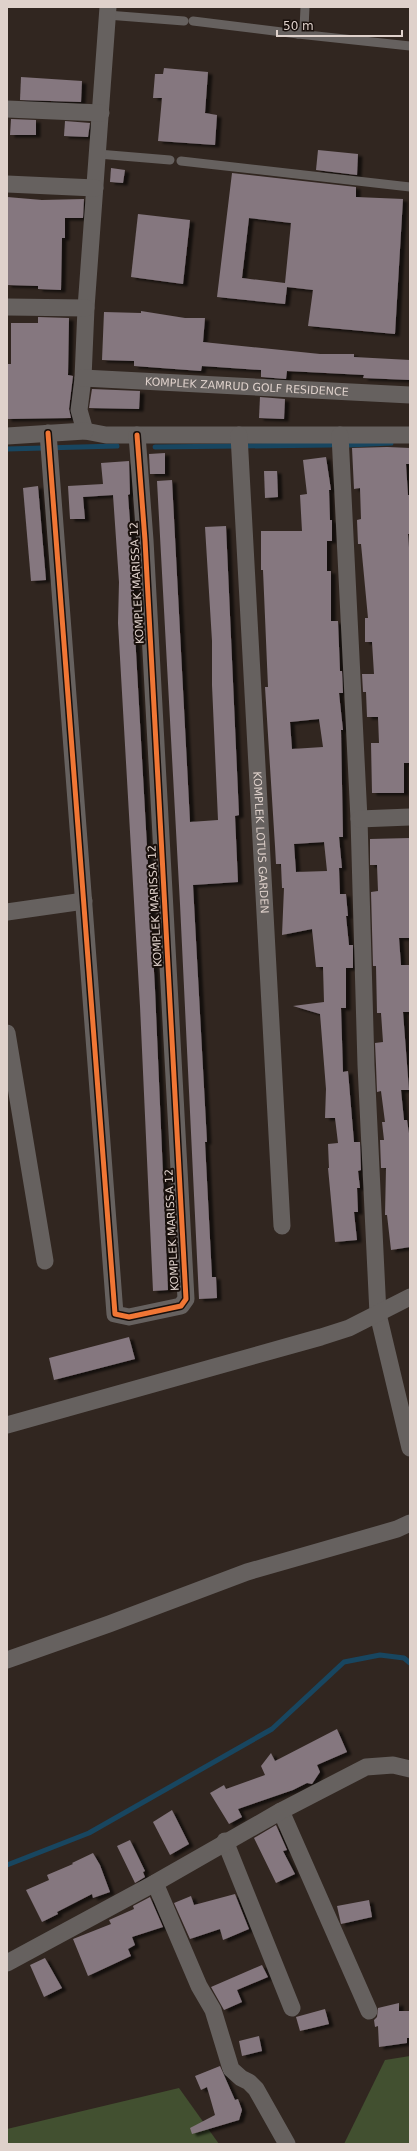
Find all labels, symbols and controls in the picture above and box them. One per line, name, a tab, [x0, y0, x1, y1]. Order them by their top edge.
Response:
scale bar	[277, 12, 402, 38]
text: 50 m	[283, 19, 314, 33]
street label: KOMPLEK ZAMRUD GOLF RESIDENCE	[145, 375, 349, 398]
street label: KOMPLEK MARISSA 12	[127, 522, 147, 644]
street label: KOMPLEK LOTUS GARDEN	[251, 771, 272, 914]
street label: KOMPLEK MARISSA 12	[145, 845, 165, 967]
street label: KOMPLEK MARISSA 12	[162, 1169, 182, 1291]

